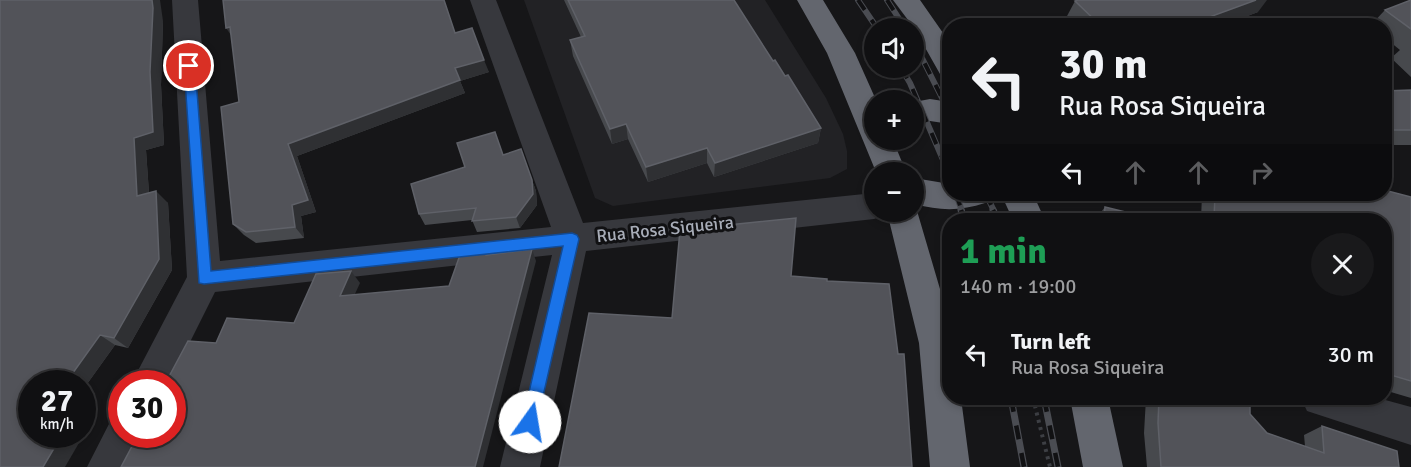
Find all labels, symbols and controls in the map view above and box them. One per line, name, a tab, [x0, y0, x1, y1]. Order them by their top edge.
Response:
map controls	[864, 18, 924, 222]
button: sound	[864, 18, 924, 78]
text: 30 m	[1059, 39, 1148, 90]
pin	[163, 40, 214, 91]
icon: left	[960, 42, 1038, 120]
icon: arrive	[172, 49, 205, 82]
button: +	[864, 90, 924, 150]
text: Rua Rosa Siqueira	[1059, 90, 1266, 123]
icon: left	[1056, 156, 1089, 189]
icon: ahead	[1119, 156, 1152, 189]
icon: ahead	[1182, 156, 1215, 189]
icon: right	[1245, 156, 1278, 189]
button: −	[864, 162, 924, 222]
street label: Rua Rosa Siqueira	[595, 211, 735, 247]
text: 1 min	[960, 229, 1047, 274]
button: close	[1311, 233, 1374, 296]
text: 140 m · 19:00	[960, 274, 1076, 299]
text: Turn left	[1011, 328, 1091, 355]
icon: left	[960, 338, 993, 371]
text: 30 m	[1328, 341, 1374, 368]
text: Rua Rosa Siqueira	[1011, 355, 1164, 380]
speed limit sign: 30	[108, 370, 186, 448]
text: 27	[41, 383, 73, 420]
position arrow	[498, 390, 562, 454]
text: km/h	[40, 415, 74, 433]

